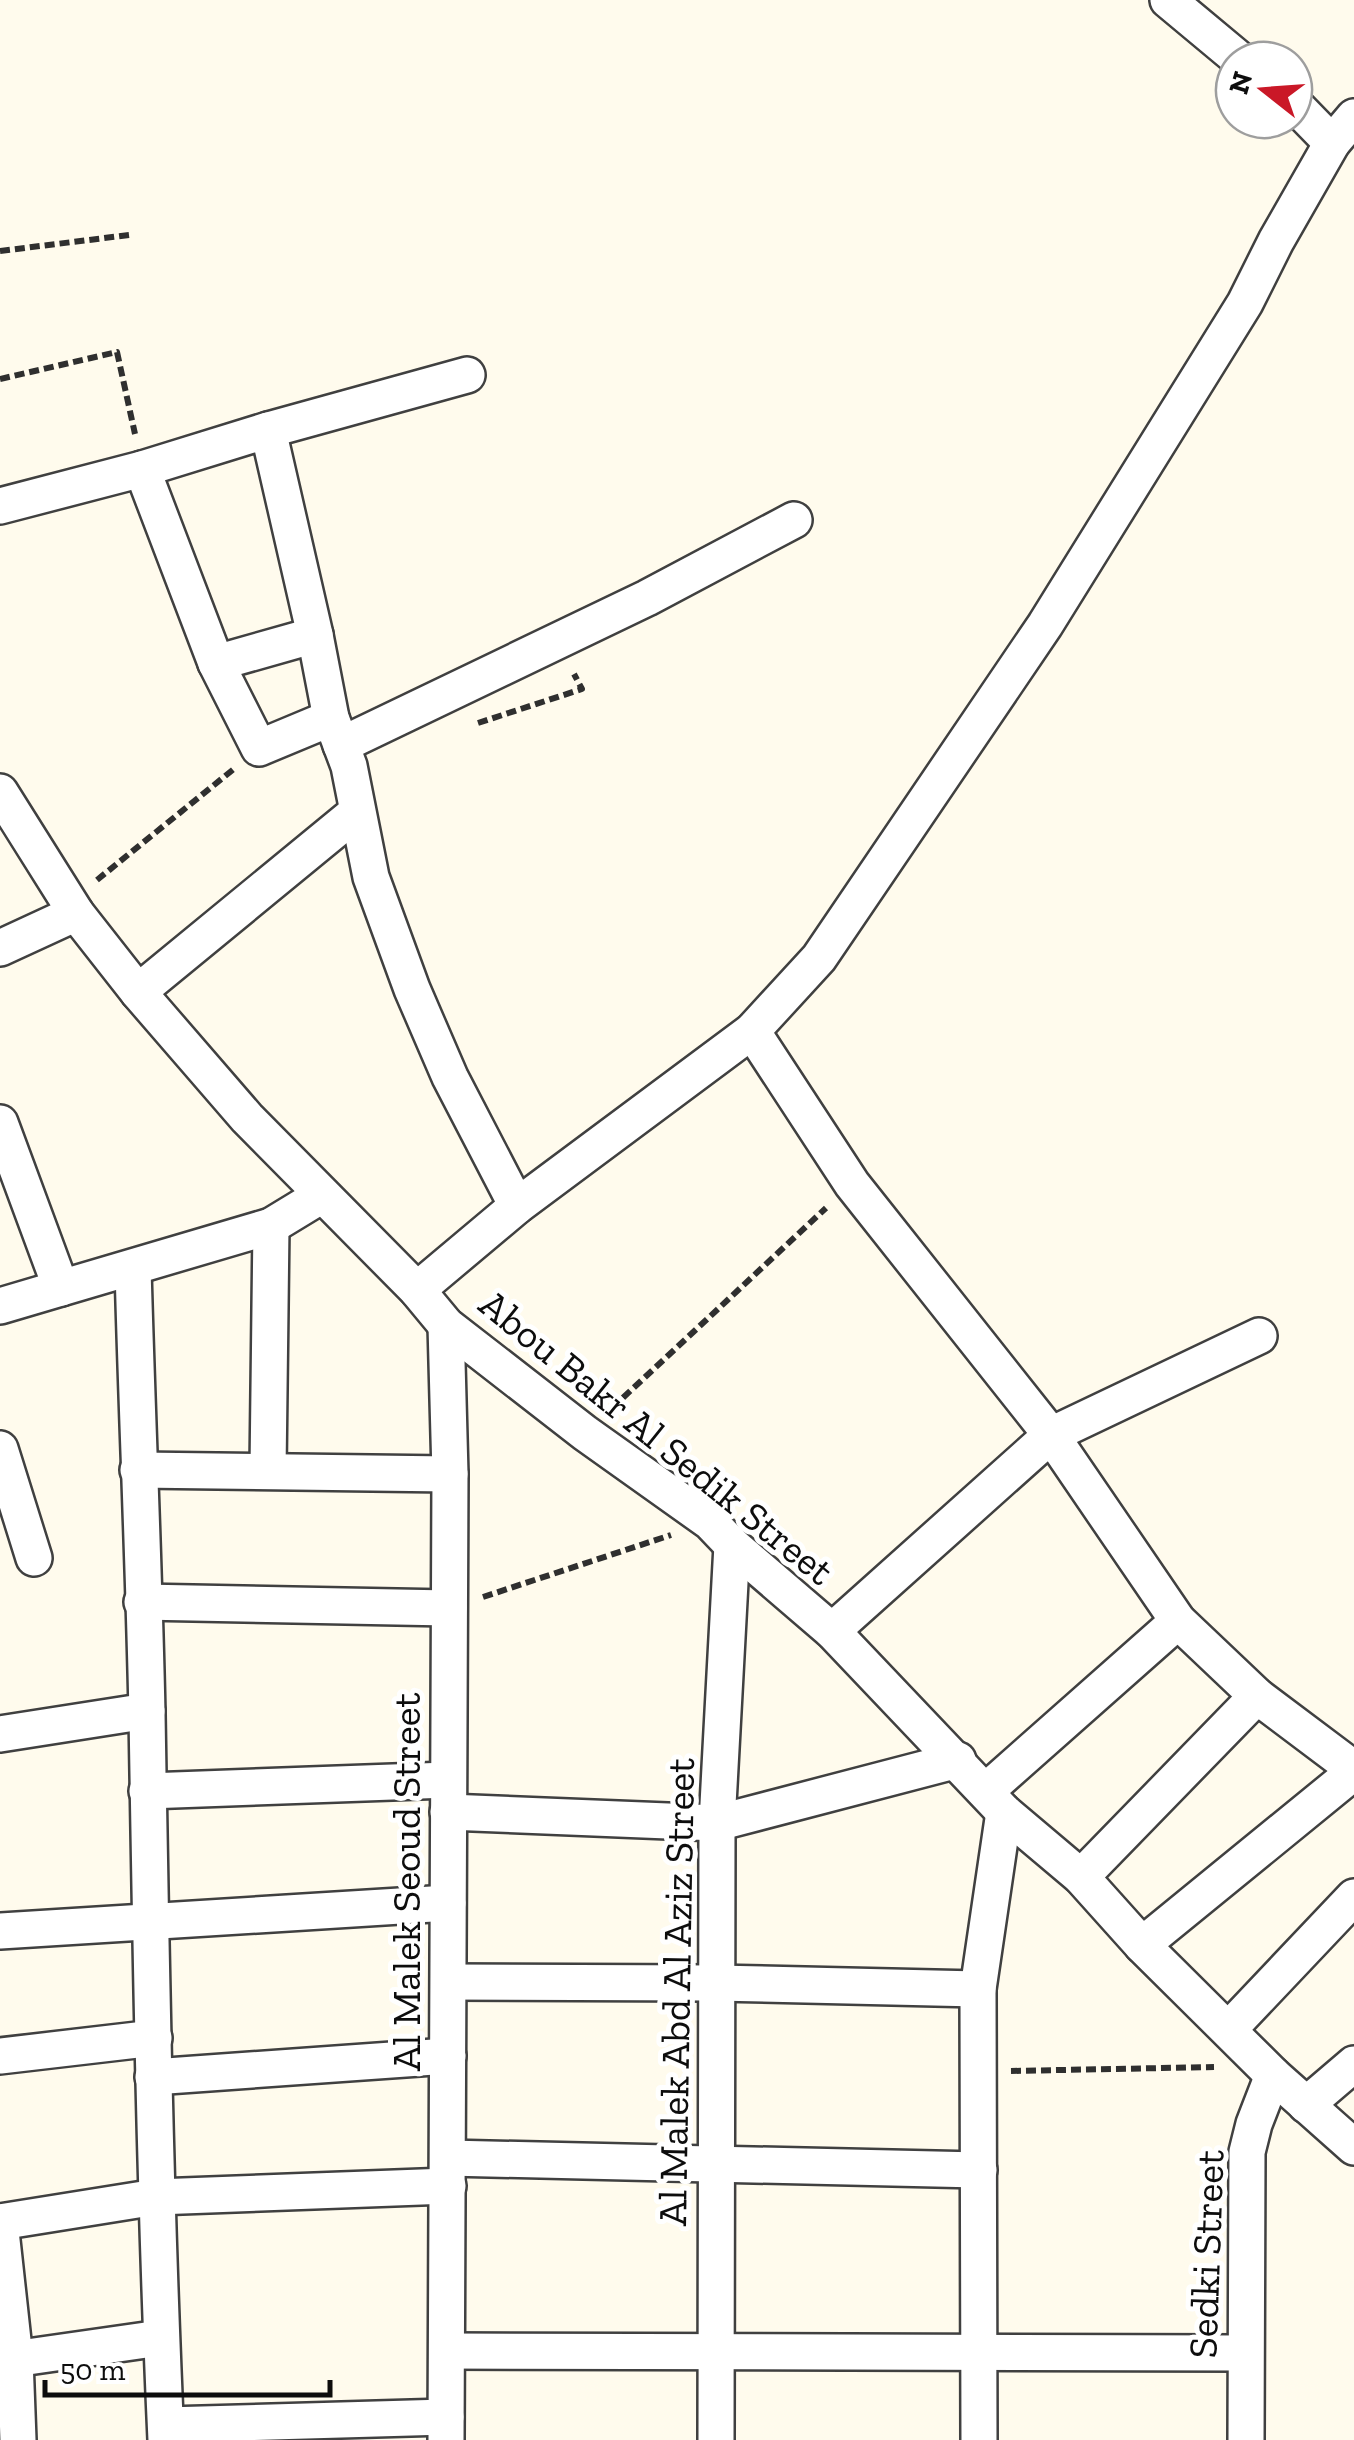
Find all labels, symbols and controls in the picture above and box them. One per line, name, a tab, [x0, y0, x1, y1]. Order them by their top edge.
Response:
north arrow	[1214, 40, 1314, 140]
text: N	[1222, 68, 1259, 98]
street label: Abou Bakr Al Sedik Street	[470, 1279, 844, 1595]
street label: Al Malek Seoud Street	[382, 1693, 430, 2071]
street label: Al Malek Abd Al Aziz Street	[648, 1757, 704, 2227]
street label: Sedki Street	[1178, 2149, 1234, 2359]
scale bar	[45, 2335, 330, 2397]
text: 50 m	[60, 2352, 125, 2388]

